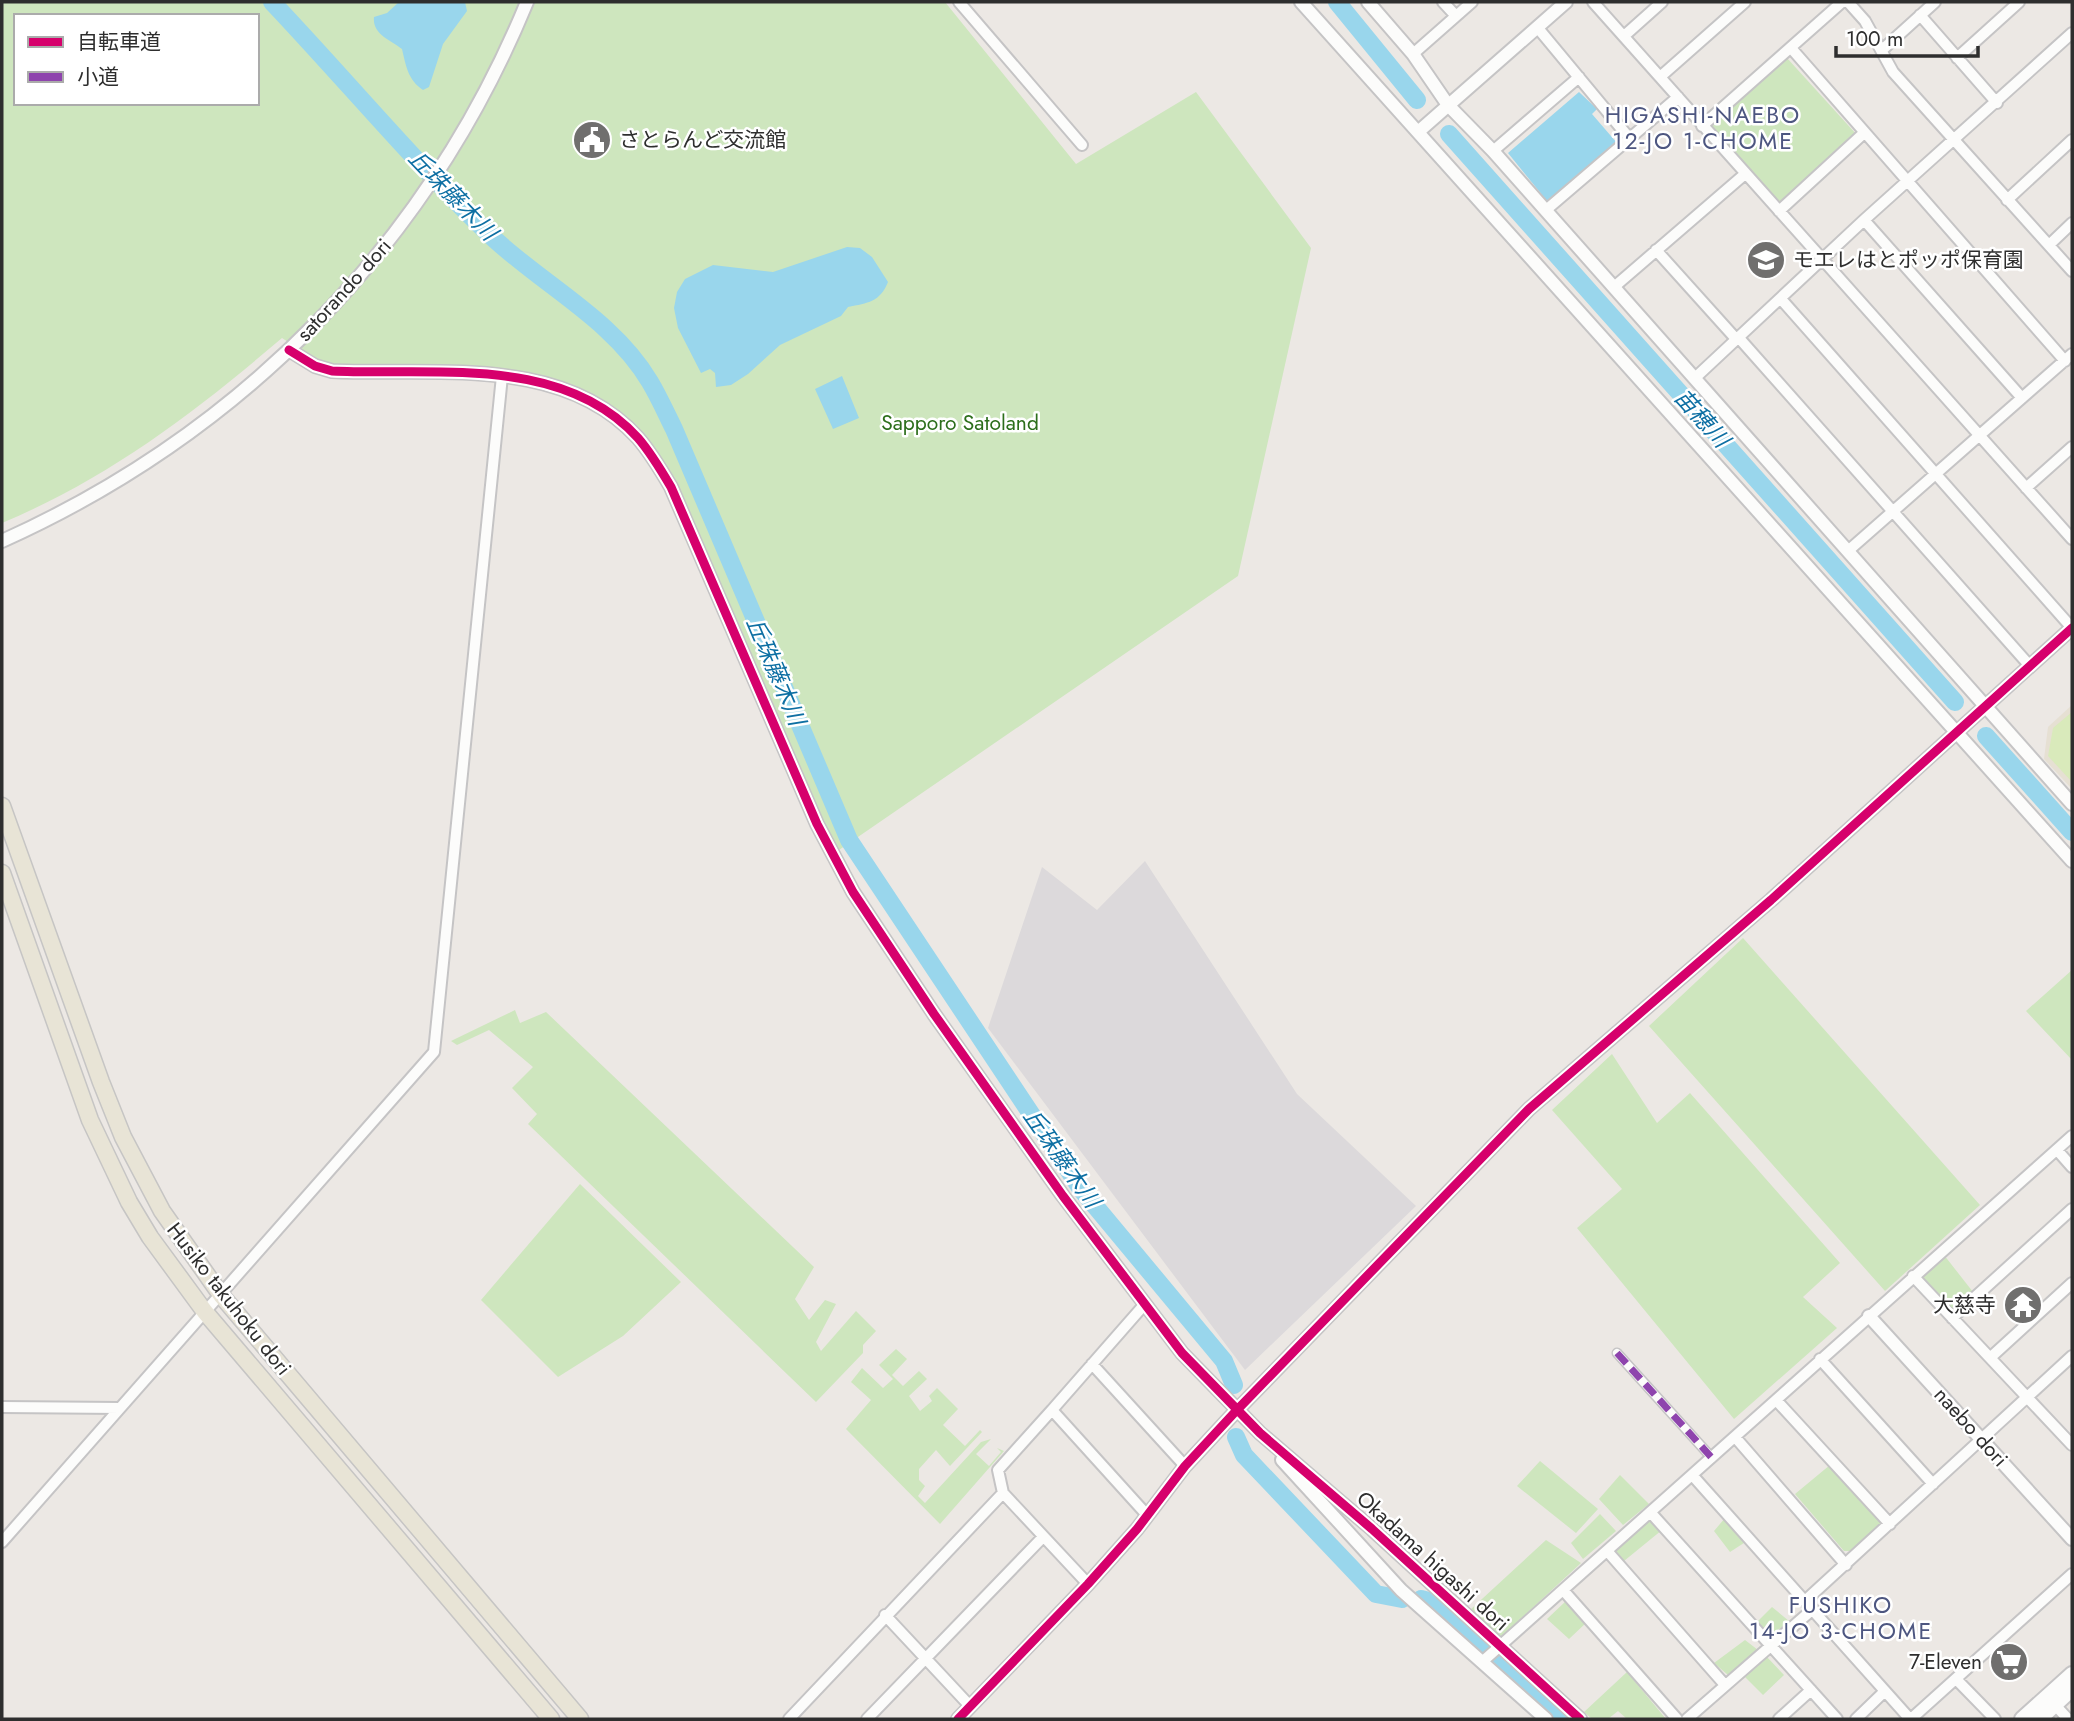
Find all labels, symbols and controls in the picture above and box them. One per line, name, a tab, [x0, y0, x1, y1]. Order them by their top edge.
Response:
legend	[14, 14, 259, 105]
scale bar	[1836, 14, 1978, 58]
text: 100 m	[1846, 24, 1903, 54]
text: 自転車道	[77, 27, 161, 57]
text: 小道	[77, 62, 119, 92]
district label: HIGASHI-NAEBO 12-JO 1-CHOME	[1605, 98, 1801, 158]
public building icon: さとらんど交流館	[571, 119, 613, 161]
place label: さとらんど交流館	[619, 125, 786, 155]
water label: 丘珠藤木川	[401, 142, 507, 250]
street label: satorando dori	[290, 232, 398, 348]
school or university icon: モエレはとポッポ保育園	[1745, 239, 1787, 281]
place label: モエレはとポッポ保育園	[1793, 245, 2024, 275]
water label: 苗穂川	[1666, 381, 1740, 457]
park label: Sapporo Satoland	[881, 408, 1039, 438]
water label: 丘珠藤木川	[738, 611, 815, 733]
water label: 丘珠藤木川	[1015, 1101, 1111, 1217]
street label: Husiko takuhoku dori	[160, 1216, 298, 1382]
temple icon: 大慈寺	[2002, 1284, 2044, 1326]
place label: 大慈寺	[1933, 1290, 1996, 1320]
street label: naebo dori	[1927, 1381, 2015, 1473]
street label: Okadama higashi dori	[1350, 1484, 1516, 1638]
district label: FUSHIKO 14-JO 3-CHOME	[1749, 1588, 1933, 1648]
supermarket icon: 7-Eleven	[1988, 1641, 2030, 1683]
place label: 7-Eleven	[1909, 1647, 1982, 1677]

